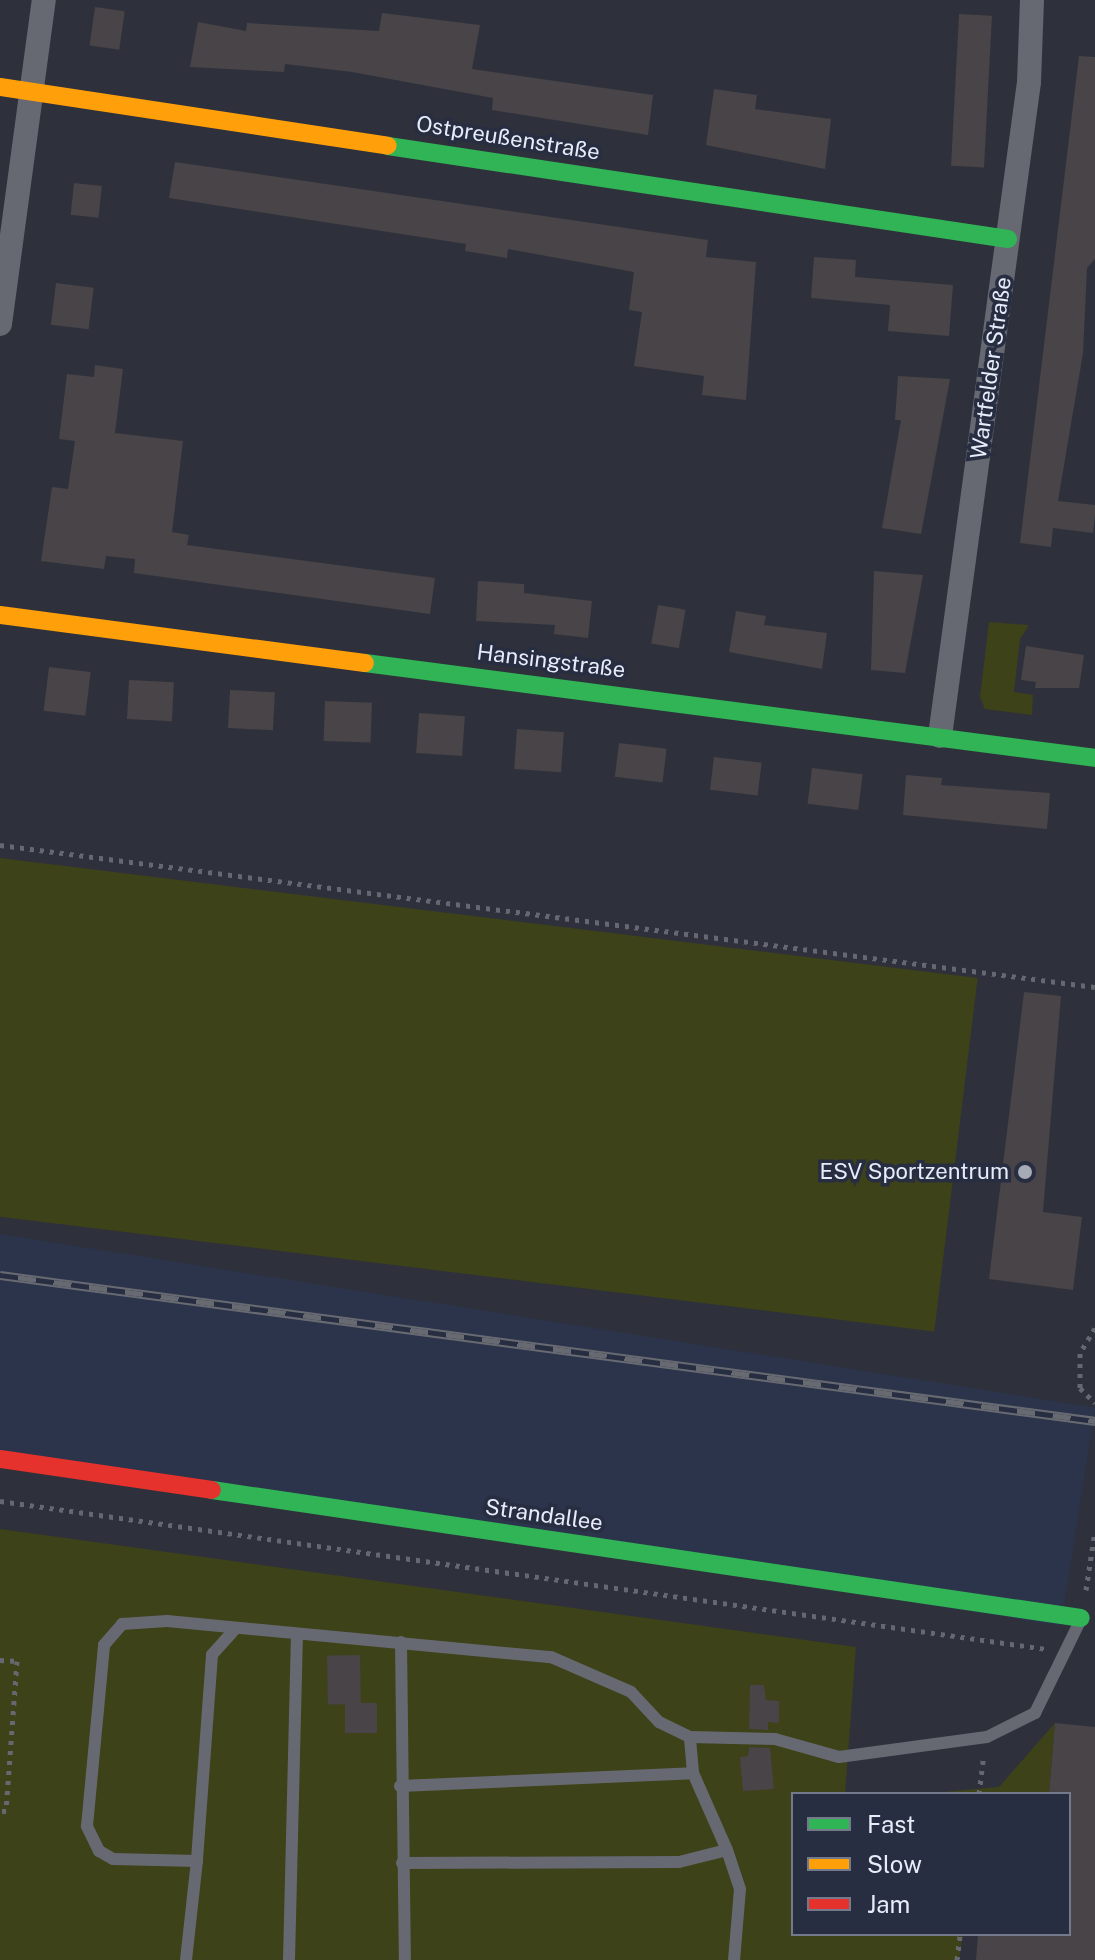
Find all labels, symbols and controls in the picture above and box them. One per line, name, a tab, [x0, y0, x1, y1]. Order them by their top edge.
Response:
street label: Ostpreußenstraße	[414, 110, 602, 166]
street label: Wartfelder Straße	[965, 275, 1017, 461]
street label: Hansingstraße	[475, 639, 627, 683]
place label: ESV Sportzentrum	[819, 1159, 1009, 1185]
marker: ESV Sportzentrum	[1016, 1163, 1034, 1181]
street label: Strandallee	[483, 1494, 605, 1536]
legend	[791, 1792, 1071, 1936]
text: Fast	[867, 1810, 915, 1838]
text: Slow	[867, 1850, 922, 1878]
text: Jam	[867, 1890, 910, 1918]

